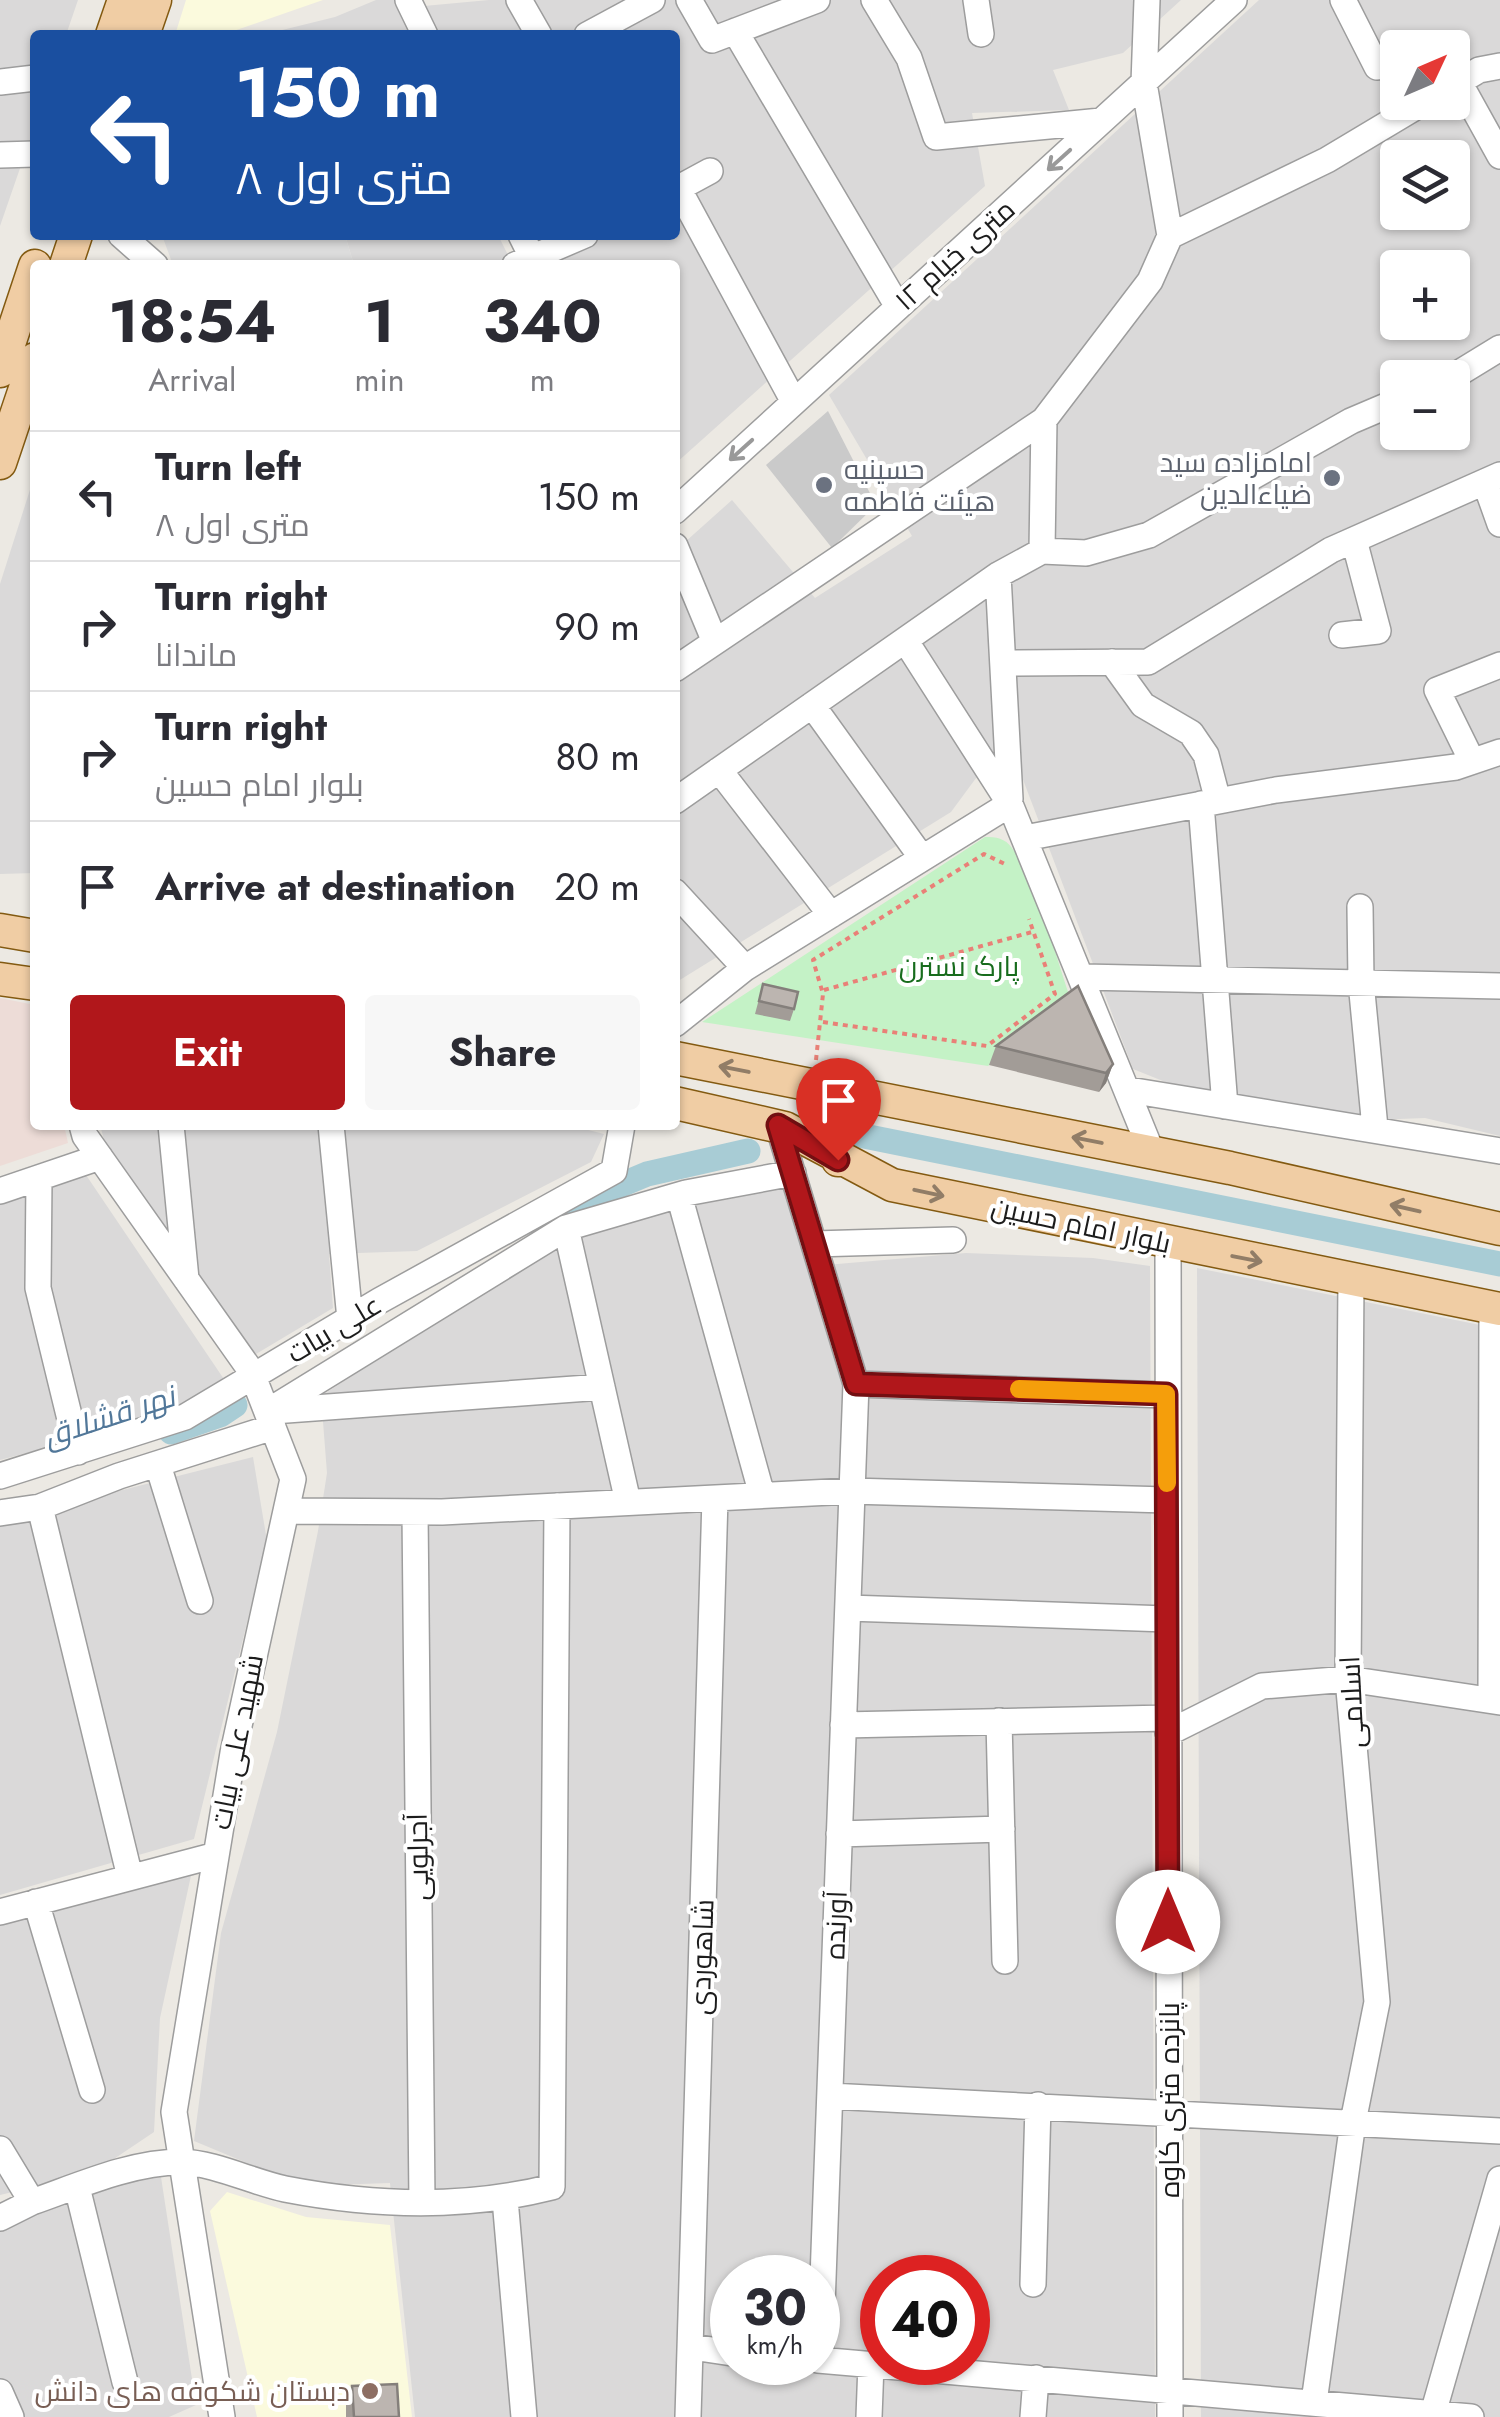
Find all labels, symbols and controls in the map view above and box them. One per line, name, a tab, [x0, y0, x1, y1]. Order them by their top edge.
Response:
north arrow	[1380, 30, 1470, 120]
map controls	[1380, 30, 1470, 450]
text: 150 m	[235, 42, 441, 143]
icon: left	[70, 70, 200, 200]
button: layers	[1380, 140, 1470, 230]
text: ۸ متری اول	[235, 146, 453, 211]
one-way arrow	[1047, 148, 1072, 171]
street label: ۱۲ متری خیام	[886, 190, 1024, 320]
button: +	[1380, 250, 1470, 340]
text: 18:54	[108, 278, 276, 365]
text: 1	[364, 278, 395, 365]
text: 340	[483, 278, 602, 365]
text: Arrival	[148, 357, 236, 403]
text: min	[355, 357, 405, 403]
text: m	[530, 357, 555, 403]
button: −	[1380, 360, 1470, 450]
one-way arrow	[729, 438, 754, 461]
text: Turn left	[155, 439, 301, 494]
place label: امامزاده سید ضیاءالدین	[1160, 442, 1312, 515]
place label: حسینیه هیئت فاطمه	[844, 449, 995, 522]
marker: امامزاده سید ضیاءالدین	[1321, 467, 1343, 489]
icon: left	[70, 469, 125, 524]
text: 150 m	[538, 469, 640, 524]
marker: حسینیه هیئت فاطمه	[813, 474, 835, 496]
text: ۸ متری اول	[155, 502, 310, 548]
text: Turn right	[155, 569, 327, 624]
icon: right	[70, 599, 125, 654]
text: 90 m	[554, 599, 640, 654]
text: ماندانا	[155, 632, 237, 678]
text: Turn right	[155, 699, 327, 754]
icon: right	[70, 729, 125, 784]
text: 80 m	[555, 729, 640, 784]
text: بلوار امام حسین	[155, 762, 364, 808]
icon: arrive	[70, 859, 125, 914]
text: Arrive at destination	[155, 859, 516, 914]
text: 20 m	[555, 859, 640, 914]
park label: پارک نسترن	[899, 946, 1020, 987]
button: Exit	[70, 995, 345, 1110]
button: Share	[365, 995, 640, 1110]
pin	[796, 1058, 881, 1161]
one-way arrow	[719, 1059, 751, 1078]
icon: arrive	[811, 1073, 866, 1128]
one-way arrow	[1072, 1130, 1104, 1149]
one-way arrow	[912, 1185, 944, 1203]
street label: بلوار امام حسین	[987, 1186, 1175, 1264]
one-way arrow	[1390, 1198, 1422, 1216]
one-way arrow	[1230, 1250, 1262, 1269]
street label: علی بیات	[279, 1285, 389, 1373]
water label: نهر قشلاق	[38, 1374, 183, 1457]
street label: شهید علی بیات	[200, 1651, 274, 1833]
street label: اسلامی	[1329, 1655, 1375, 1749]
street label: آجرلویی	[397, 1812, 439, 1901]
position arrow	[1116, 1870, 1220, 1974]
street label: آورنده	[814, 1889, 858, 1960]
street label: شاهوردی	[679, 1898, 725, 2016]
street label: پانزده متری کاوه	[1149, 2002, 1190, 2198]
speed limit sign: 40	[860, 2255, 990, 2385]
text: 30	[743, 2271, 807, 2344]
text: km/h	[747, 2327, 803, 2363]
place label: دبستان شکوفه های دانش	[35, 2371, 350, 2412]
marker: دبستان شکوفه های دانش	[359, 2380, 381, 2402]

